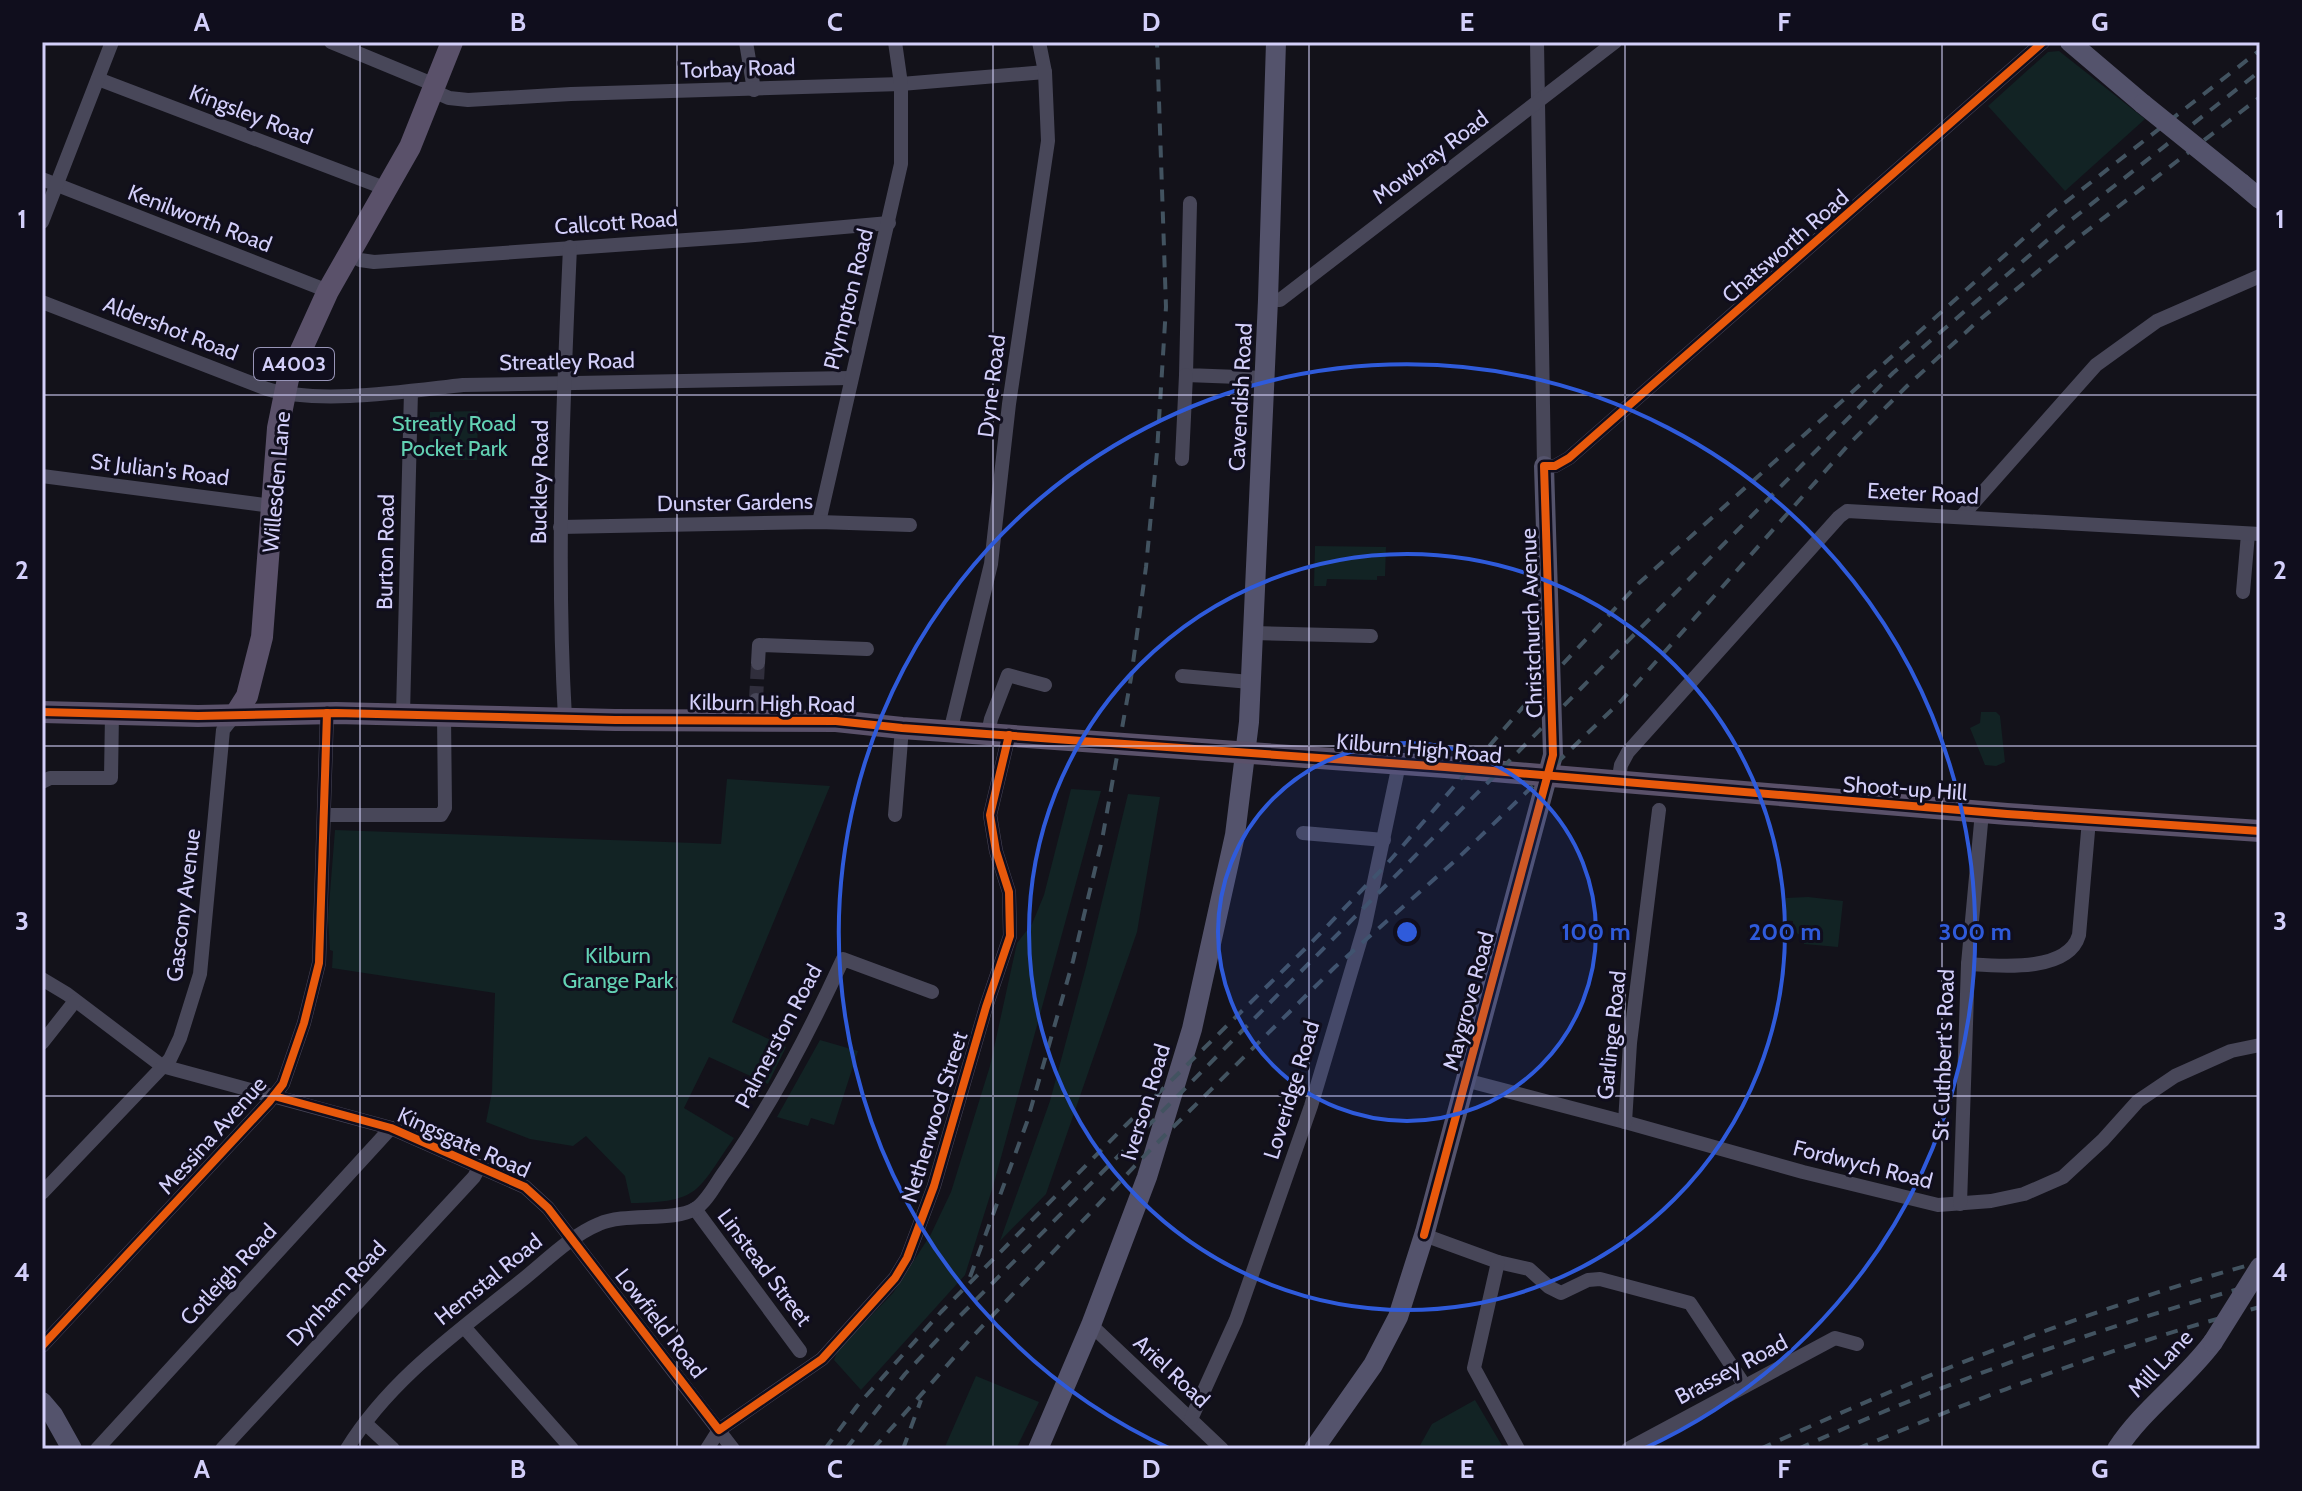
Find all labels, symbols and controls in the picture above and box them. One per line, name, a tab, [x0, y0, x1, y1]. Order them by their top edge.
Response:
text: A	[194, 6, 211, 38]
text: B	[510, 6, 526, 38]
text: C	[827, 6, 843, 38]
text: D	[1142, 6, 1160, 38]
text: E	[1460, 6, 1474, 38]
text: F	[1777, 6, 1791, 38]
text: G	[2091, 6, 2109, 38]
street label: Torbay Road	[680, 53, 796, 84]
street label: Kingsley Road	[185, 79, 316, 150]
street label: Mowbray Road	[1367, 105, 1494, 210]
street label: Kenilworth Road	[124, 179, 276, 258]
street label: Chatsworth Road	[1716, 184, 1854, 309]
text: 1	[17, 203, 27, 235]
text: 1	[2275, 203, 2285, 235]
street label: Callcott Road	[553, 205, 679, 240]
street label: Plympton Road	[818, 226, 879, 372]
street label: Aldershot Road	[100, 290, 242, 367]
street label: Cavendish Road	[1223, 322, 1258, 472]
street label: Dyne Road	[972, 333, 1011, 439]
street label: Streatley Road	[499, 347, 635, 376]
road number: A4003	[254, 348, 334, 380]
street label: Willesden Lane	[257, 410, 296, 554]
park label: Streatly Road Pocket Park	[392, 410, 516, 462]
street label: Buckley Road	[525, 420, 554, 544]
street label: St Julian's Road	[89, 448, 231, 491]
street label: Exeter Road	[1866, 477, 1979, 510]
street label: Dunster Gardens	[657, 488, 813, 517]
street label: Burton Road	[371, 494, 400, 610]
street label: Christchurch Avenue	[1515, 527, 1548, 719]
text: 2	[15, 554, 29, 586]
text: 2	[2273, 554, 2287, 586]
street label: Kilburn High Road	[689, 689, 855, 718]
street label: Kilburn High Road	[1335, 728, 1503, 769]
street label: Shoot-up Hill	[1842, 771, 1969, 806]
street label: Gascony Avenue	[161, 827, 206, 983]
text: 3	[15, 905, 29, 937]
text: 3	[2273, 905, 2287, 937]
text: 100 m	[1561, 917, 1631, 946]
text: 200 m	[1749, 917, 1821, 946]
text: 300 m	[1938, 917, 2012, 946]
centre of rings	[1393, 918, 1421, 946]
street label: Maygrove Road	[1437, 929, 1500, 1074]
park label: Kilburn Grange Park	[562, 942, 674, 994]
street label: Palmerston Road	[729, 960, 828, 1113]
street label: Garlinge Road	[1591, 969, 1632, 1101]
street label: St Cuthbert's Road	[1927, 969, 1960, 1141]
street label: Loveridge Road	[1258, 1018, 1325, 1163]
street label: Netherwood Street	[896, 1028, 974, 1206]
street label: Iverson Road	[1115, 1041, 1176, 1164]
street label: Messina Avenue	[152, 1071, 272, 1200]
street label: Kingsgate Road	[393, 1101, 534, 1184]
street label: Fordwych Road	[1790, 1134, 1935, 1195]
street label: Linstead Street	[712, 1203, 818, 1332]
street label: Cotleigh Road	[174, 1218, 282, 1331]
street label: Hemstal Road	[429, 1228, 548, 1331]
street label: Dynham Road	[281, 1235, 392, 1351]
text: 4	[14, 1256, 30, 1288]
text: 4	[2272, 1256, 2288, 1288]
street label: Lowfield Road	[609, 1263, 712, 1384]
street label: Mill Lane	[2122, 1324, 2198, 1403]
street label: Ariel Road	[1128, 1329, 1215, 1413]
street label: Brassey Road	[1670, 1329, 1792, 1410]
text: A	[194, 1453, 211, 1485]
text: B	[510, 1453, 526, 1485]
text: C	[827, 1453, 843, 1485]
text: D	[1142, 1453, 1160, 1485]
text: E	[1460, 1453, 1474, 1485]
text: F	[1777, 1453, 1791, 1485]
text: G	[2091, 1453, 2109, 1485]

